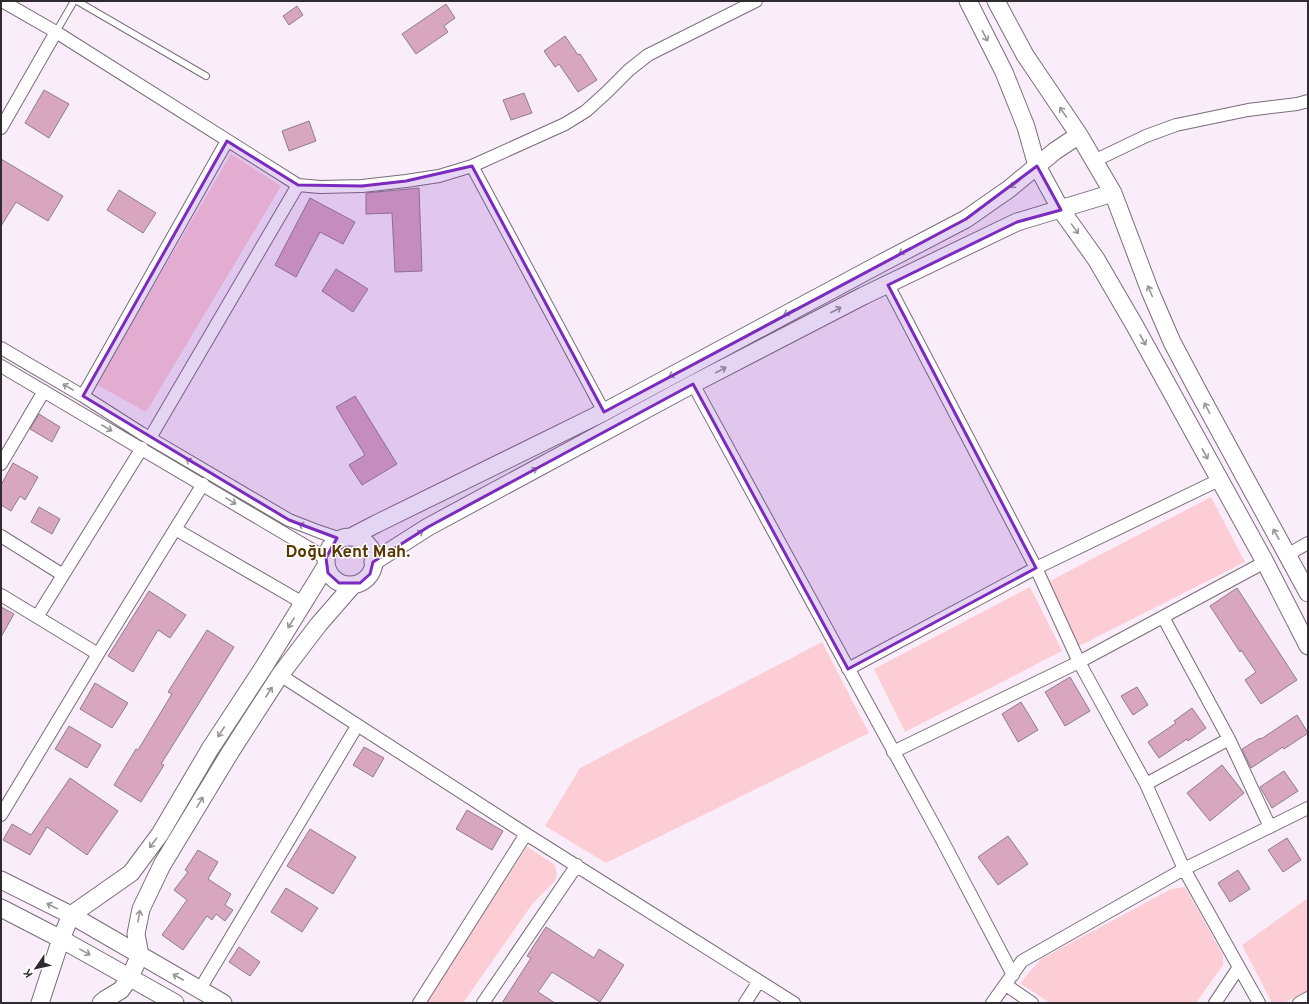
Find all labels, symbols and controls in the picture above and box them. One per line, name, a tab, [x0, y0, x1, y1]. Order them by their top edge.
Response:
one-way arrow	[982, 30, 990, 42]
one-way arrow	[1059, 107, 1067, 118]
one-way arrow	[1009, 180, 1020, 189]
one-way arrow	[1071, 223, 1079, 234]
one-way arrow	[898, 248, 910, 256]
one-way arrow	[1146, 286, 1153, 298]
one-way arrow	[830, 306, 842, 314]
one-way arrow	[783, 309, 795, 317]
one-way arrow	[1139, 334, 1147, 346]
one-way arrow	[715, 366, 727, 373]
one-way arrow	[668, 370, 680, 378]
one-way arrow	[62, 383, 74, 391]
one-way arrow	[1203, 402, 1210, 414]
one-way arrow	[101, 424, 113, 432]
one-way arrow	[1202, 448, 1209, 460]
one-way arrow	[185, 458, 197, 466]
one-way arrow	[526, 467, 538, 474]
one-way arrow	[225, 498, 237, 506]
one-way arrow	[299, 522, 311, 529]
one-way arrow	[412, 529, 424, 537]
one-way arrow	[1271, 529, 1279, 541]
district label: Doğu Kent Mah.	[286, 542, 410, 564]
one-way arrow	[287, 617, 295, 628]
one-way arrow	[265, 686, 273, 697]
one-way arrow	[217, 726, 225, 737]
one-way arrow	[196, 797, 204, 808]
one-way arrow	[149, 837, 157, 848]
one-way arrow	[46, 902, 58, 909]
one-way arrow	[136, 910, 144, 923]
north arrow	[16, 948, 56, 988]
one-way arrow	[79, 949, 91, 957]
text: K	[20, 966, 37, 980]
one-way arrow	[172, 972, 184, 980]

